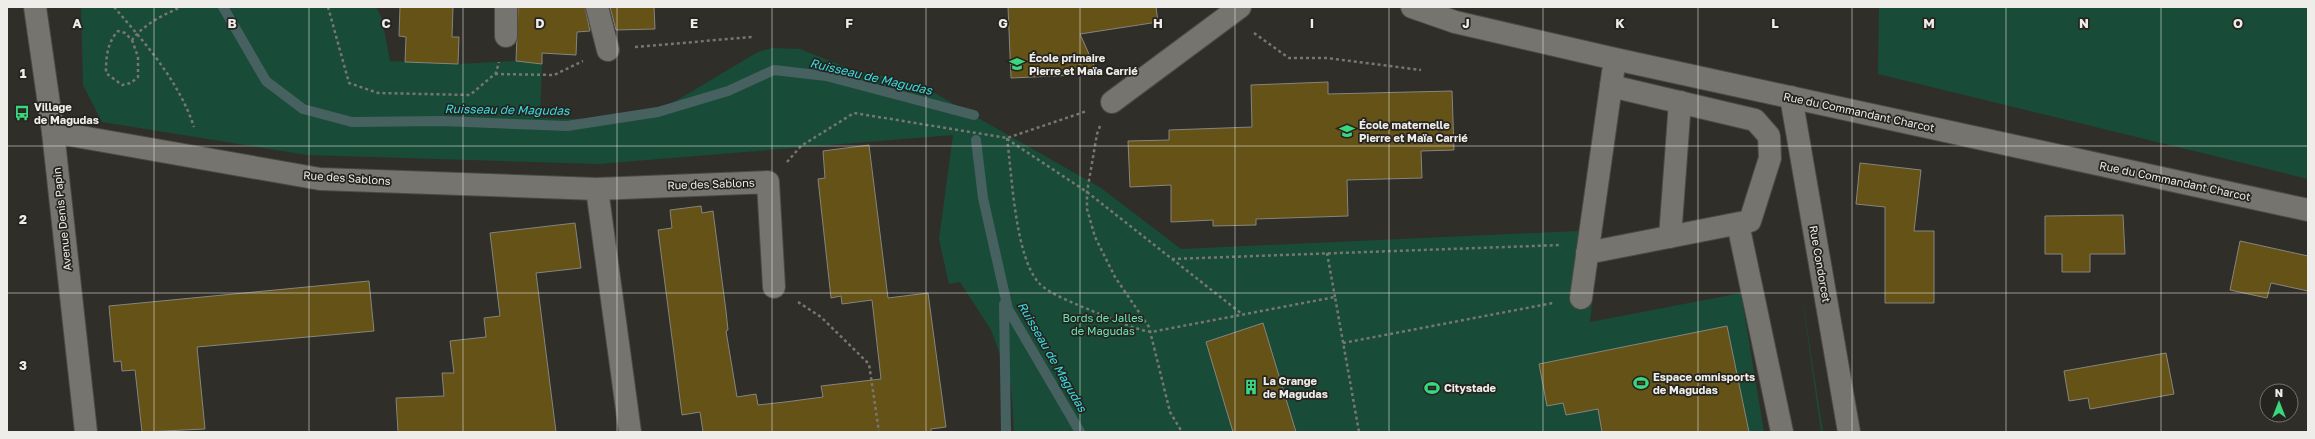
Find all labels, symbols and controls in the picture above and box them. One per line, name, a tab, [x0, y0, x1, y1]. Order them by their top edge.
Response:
text: A	[72, 15, 82, 31]
text: B	[227, 15, 237, 31]
text: C	[381, 15, 391, 31]
text: D	[535, 15, 545, 31]
text: E	[690, 15, 698, 31]
text: F	[845, 15, 853, 31]
text: G	[998, 15, 1008, 31]
text: H	[1153, 15, 1163, 31]
text: I	[1310, 15, 1314, 31]
text: J	[1462, 15, 1470, 31]
text: K	[1615, 15, 1625, 31]
text: L	[1771, 15, 1779, 31]
text: M	[1923, 15, 1935, 31]
text: N	[2079, 15, 2089, 31]
text: O	[2233, 15, 2243, 31]
place label: École primaire Pierre et Maïa Carrié	[1029, 51, 1138, 77]
water label: Ruisseau de Magudas	[809, 55, 934, 98]
school or university icon: École primaire Pierre et Maïa Carrié	[1008, 55, 1026, 73]
text: 1	[20, 65, 27, 81]
street label: Rue du Commandant Charcot	[1782, 89, 1936, 134]
place label: Village de Magudas	[34, 100, 99, 126]
water label: Ruisseau de Magudas	[445, 101, 570, 118]
bus stop icon: Village de Magudas	[13, 104, 31, 122]
place label: École maternelle Pierre et Maïa Carrié	[1359, 118, 1468, 144]
school or university icon: École maternelle Pierre et Maïa Carrié	[1338, 122, 1356, 140]
street label: Rue du Commandant Charcot	[2098, 158, 2252, 203]
street label: Avenue Denis Papin	[50, 167, 73, 271]
street label: Rue des Sablons	[303, 168, 391, 187]
street label: Rue des Sablons	[667, 175, 755, 192]
text: 2	[19, 211, 27, 227]
street label: Rue Condorcet	[1807, 224, 1834, 304]
water label: Ruisseau de Magudas	[1015, 299, 1090, 415]
park label: Bords de Jalles de Magudas	[1063, 311, 1144, 337]
text: 3	[19, 357, 27, 373]
place label: Espace omnisports de Magudas	[1653, 370, 1755, 396]
place label: La Grange de Magudas	[1263, 374, 1328, 400]
sports icon: Espace omnisports de Magudas	[1632, 374, 1650, 392]
building icon: La Grange de Magudas	[1242, 378, 1260, 396]
sports icon: Citystade	[1423, 379, 1441, 397]
place label: Citystade	[1444, 381, 1496, 394]
north arrow	[2259, 383, 2299, 423]
text: N	[2275, 386, 2283, 399]

